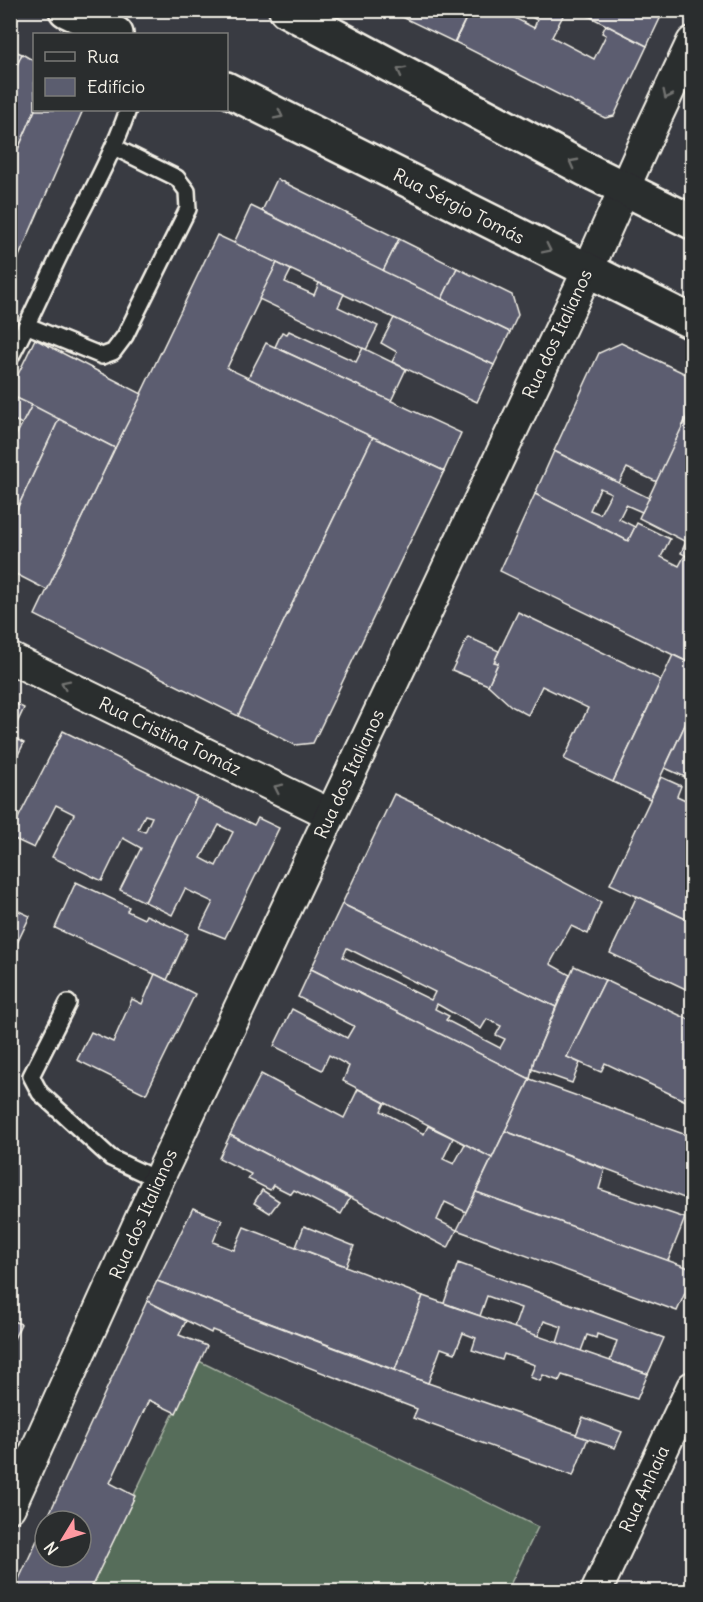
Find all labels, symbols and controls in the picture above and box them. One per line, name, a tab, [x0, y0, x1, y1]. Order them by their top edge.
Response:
legend	[33, 33, 228, 111]
text: Rua	[87, 45, 119, 68]
one-way arrow	[396, 67, 407, 79]
text: Edifício	[87, 75, 145, 98]
one-way arrow	[663, 89, 675, 100]
one-way arrow	[272, 108, 283, 119]
one-way arrow	[569, 159, 579, 170]
street label: Rua Sérgio Tomás	[389, 163, 529, 249]
one-way arrow	[541, 242, 552, 254]
street label: Rua dos Italianos	[517, 266, 597, 402]
one-way arrow	[60, 680, 71, 692]
street label: Rua Cristina Tomáz	[95, 692, 245, 781]
street label: Rua dos Italianos	[309, 706, 389, 842]
one-way arrow	[273, 784, 284, 795]
street label: Rua dos Italianos	[104, 1145, 182, 1283]
street label: Rua Anhaia	[614, 1442, 674, 1536]
north arrow	[33, 1509, 93, 1569]
text: N	[40, 1538, 62, 1559]

